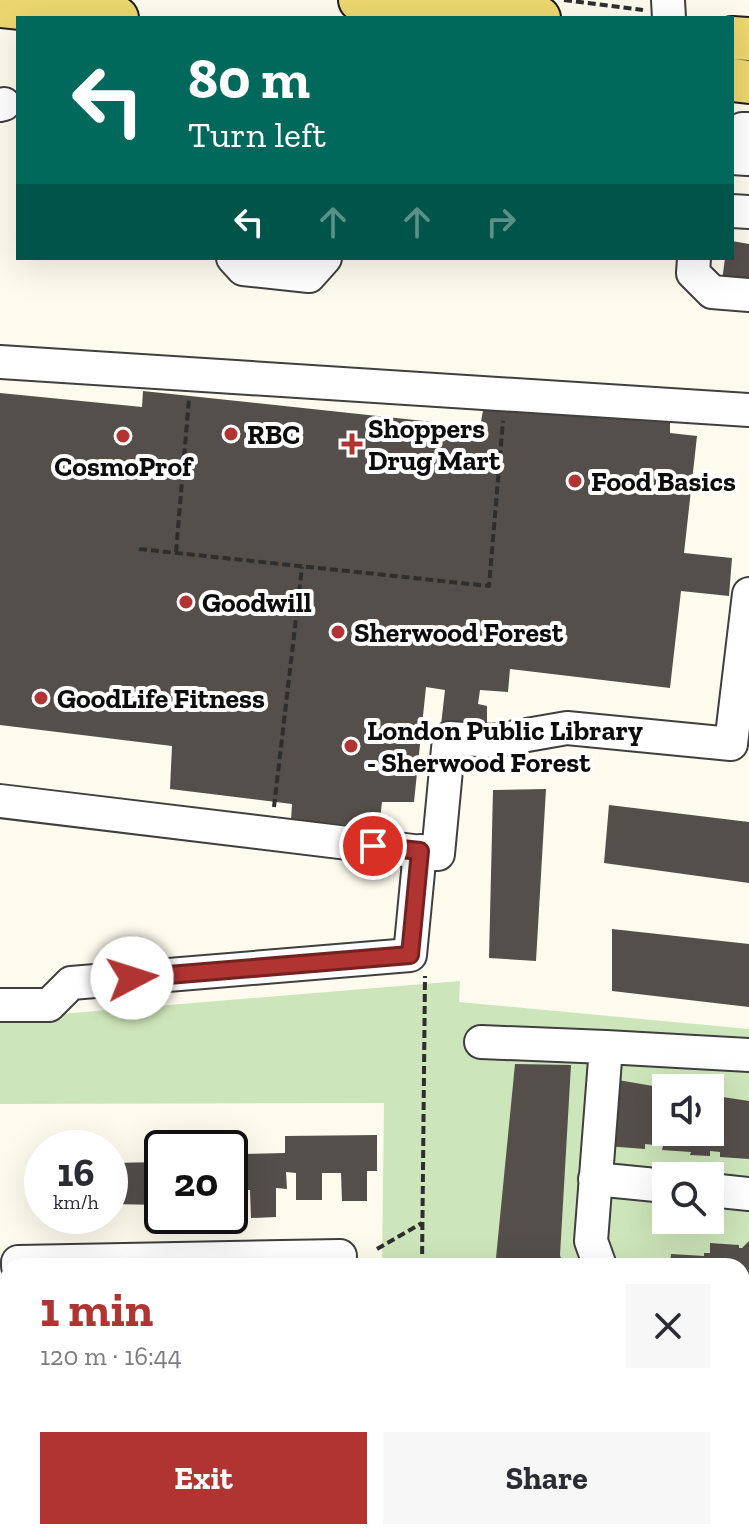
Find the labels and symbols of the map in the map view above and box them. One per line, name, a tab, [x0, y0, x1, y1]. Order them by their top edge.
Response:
place label: Shoppers Drug Mart	[368, 412, 501, 477]
place label: RBC	[247, 418, 300, 451]
marker: RBC	[222, 425, 240, 443]
marker: CosmoProf	[114, 427, 132, 445]
marker: Shoppers Drug Mart	[343, 435, 361, 453]
place label: CosmoProf	[54, 450, 194, 483]
place label: Food Basics	[591, 465, 736, 498]
marker: Food Basics	[566, 472, 584, 490]
place label: Goodwill	[202, 586, 312, 619]
marker: Goodwill	[177, 593, 195, 611]
place label: Sherwood Forest	[354, 616, 564, 649]
marker: Sherwood Forest	[329, 623, 347, 641]
place label: GoodLife Fitness	[57, 682, 265, 715]
marker: GoodLife Fitness	[32, 689, 50, 707]
place label: London Public Library - Sherwood Forest	[367, 714, 643, 779]
marker: London Public Library - Sherwood Forest	[342, 737, 360, 755]
pin	[339, 812, 407, 880]
position arrow	[90, 936, 174, 1020]
speed limit sign: 20	[144, 1130, 248, 1234]

